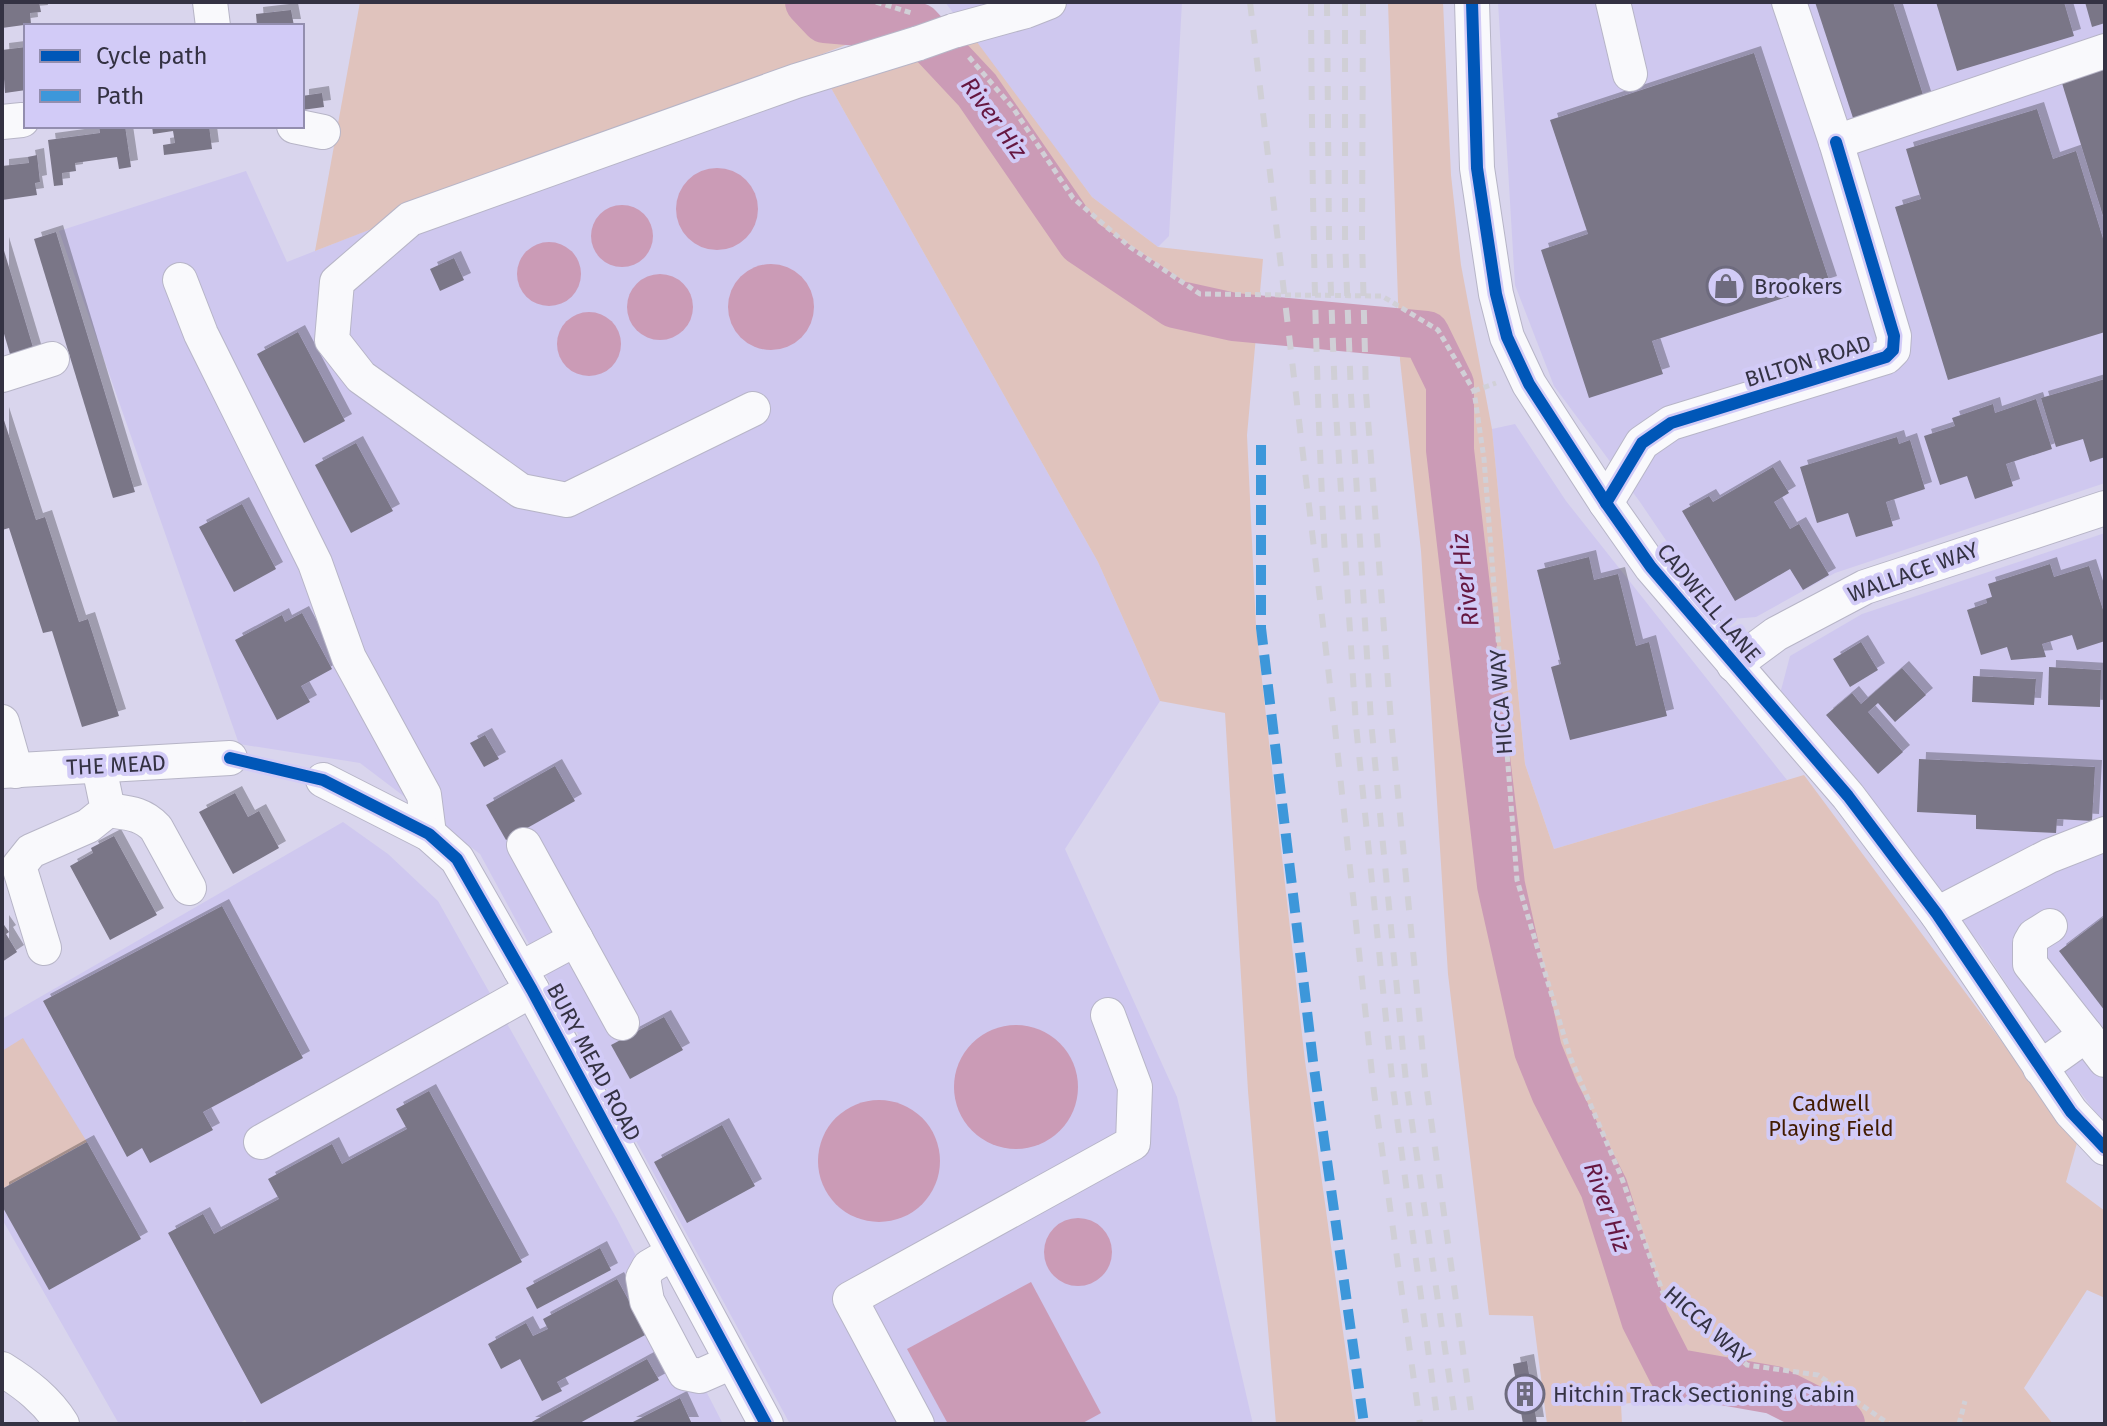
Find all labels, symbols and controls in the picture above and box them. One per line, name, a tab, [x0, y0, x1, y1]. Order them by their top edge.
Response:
legend	[24, 24, 304, 128]
text: Cycle path	[96, 42, 208, 70]
water label: River Hiz	[955, 72, 1033, 165]
text: Path	[96, 82, 144, 110]
shop icon: Brookers	[1705, 265, 1747, 307]
place label: Brookers	[1754, 273, 1842, 300]
street label: BILTON ROAD	[1742, 329, 1874, 393]
water label: River Hiz	[1445, 531, 1485, 628]
street label: WALLACE WAY	[1844, 536, 1982, 608]
street label: CADWELL LANE	[1651, 538, 1767, 668]
street label: HICCA WAY	[1484, 648, 1518, 756]
street label: THE MEAD	[66, 749, 166, 781]
street label: BURY MEAD ROAD	[541, 978, 647, 1146]
park label: Cadwell Playing Field	[1768, 1090, 1894, 1142]
water label: River Hiz	[1578, 1158, 1636, 1256]
street label: HICCA WAY	[1658, 1280, 1756, 1370]
building icon: Hitchin Track Sectioning Cabin	[1504, 1373, 1546, 1415]
place label: Hitchin Track Sectioning Cabin	[1553, 1381, 1855, 1408]

